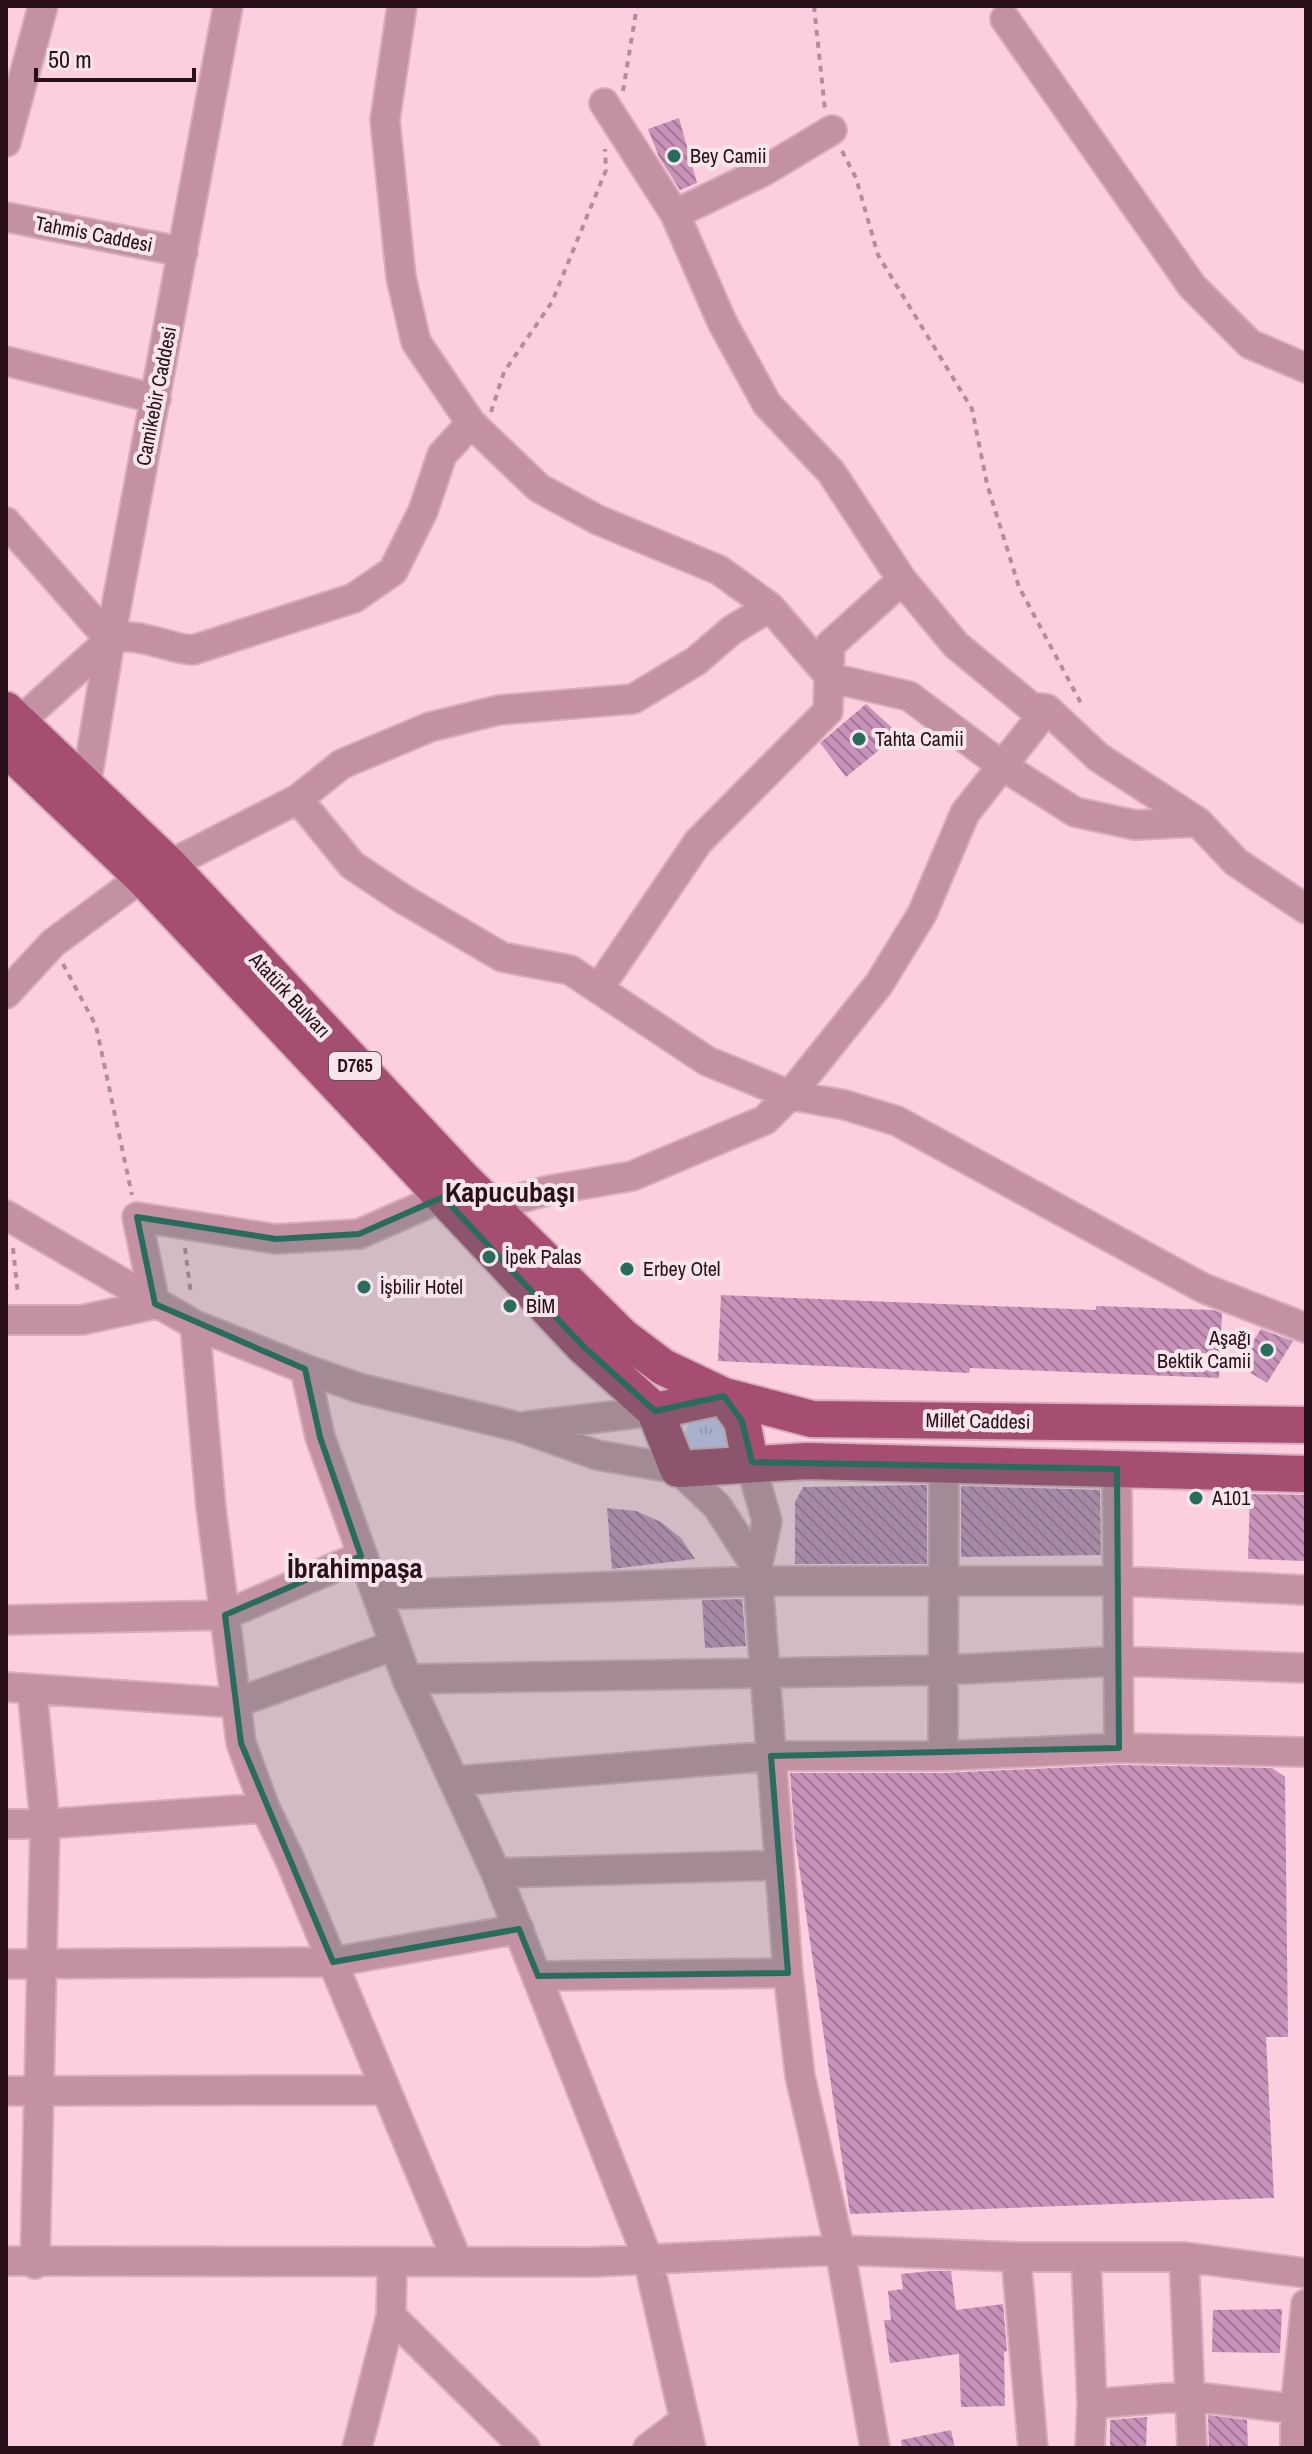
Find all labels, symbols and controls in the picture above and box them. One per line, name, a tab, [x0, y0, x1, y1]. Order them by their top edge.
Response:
scale bar	[36, 32, 194, 82]
text: 50 m	[48, 43, 92, 75]
place label: Bey Camii	[690, 142, 767, 169]
marker: Bey Camii	[665, 147, 683, 165]
street label: Tahmis Caddesi	[33, 209, 155, 258]
street label: Camikebir Caddesi	[129, 324, 182, 468]
place label: Tahta Camii	[875, 725, 964, 752]
marker: Tahta Camii	[850, 730, 868, 748]
street label: Atatürk Bulvarı	[243, 945, 337, 1043]
road number: D765	[329, 1052, 381, 1080]
district label: Kapucubaşı	[445, 1173, 575, 1211]
place label: İpek Palas	[505, 1243, 582, 1270]
marker: İpek Palas	[480, 1248, 498, 1266]
place label: Erbey Otel	[643, 1255, 720, 1282]
marker: Erbey Otel	[618, 1260, 636, 1278]
place label: İşbilir Hotel	[380, 1273, 463, 1300]
marker: İşbilir Hotel	[355, 1278, 373, 1296]
place label: BİM	[526, 1292, 555, 1319]
marker: BİM	[501, 1297, 519, 1315]
place label: Aşağı Bektik Camii	[1157, 1324, 1251, 1374]
marker: Aşağı Bektik Camii	[1258, 1341, 1276, 1359]
street label: Millet Caddesi	[925, 1406, 1031, 1435]
place label: A101	[1211, 1484, 1250, 1511]
marker: A101	[1187, 1489, 1205, 1507]
district label: İbrahimpaşa	[287, 1549, 423, 1587]

